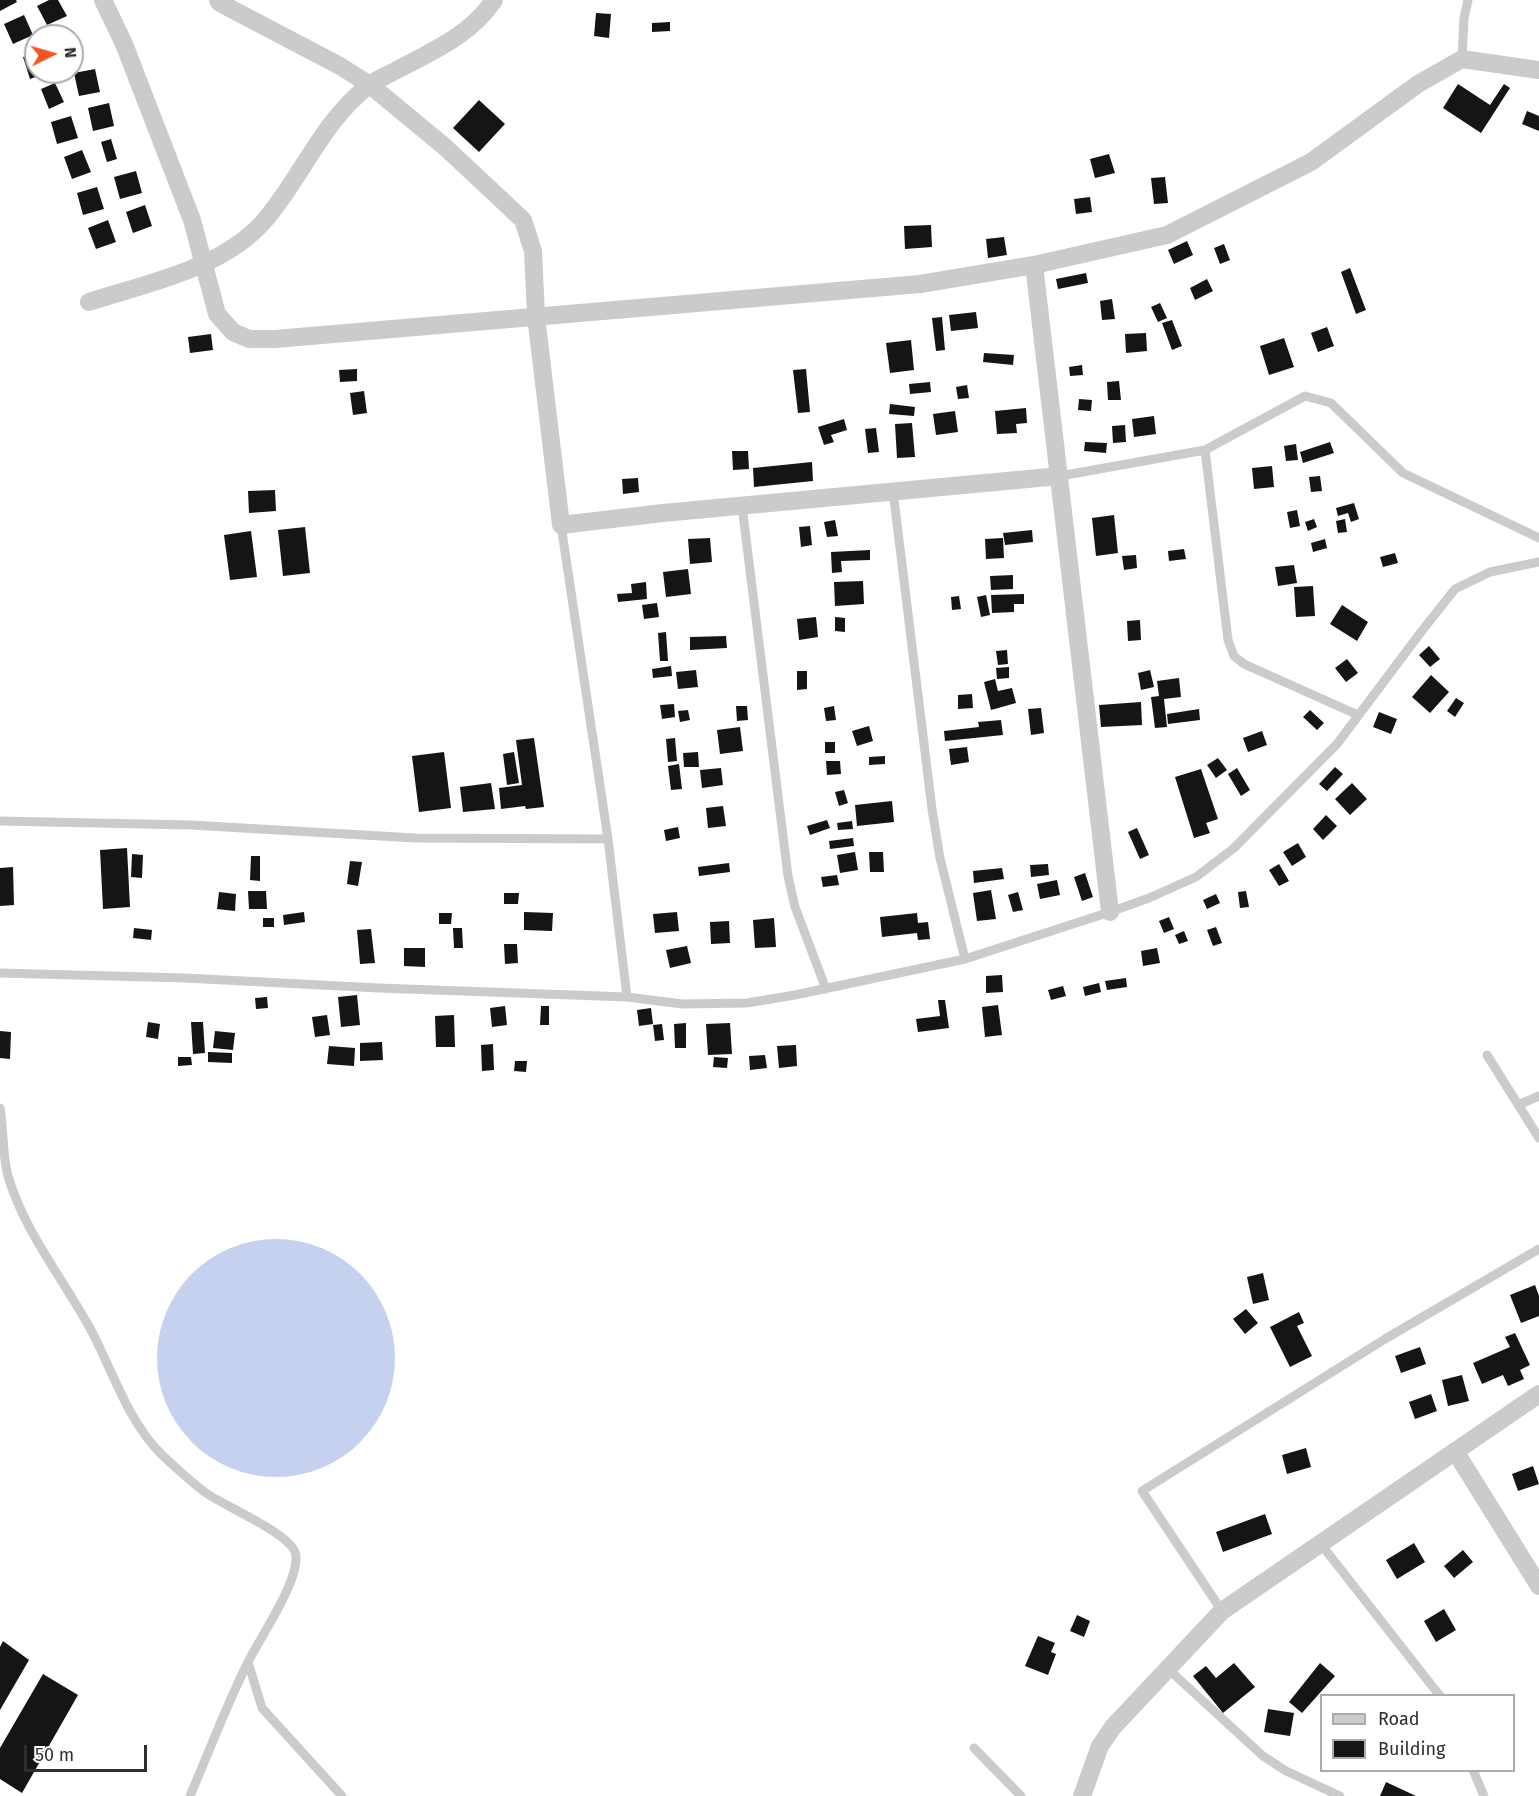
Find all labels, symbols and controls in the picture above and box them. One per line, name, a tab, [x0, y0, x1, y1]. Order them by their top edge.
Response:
north arrow	[24, 24, 84, 84]
text: N	[61, 46, 80, 59]
legend	[1320, 1694, 1515, 1772]
text: Road	[1378, 1708, 1420, 1730]
scale bar	[27, 1733, 150, 1771]
text: Building	[1378, 1738, 1445, 1760]
text: 50 m	[35, 1744, 74, 1766]

